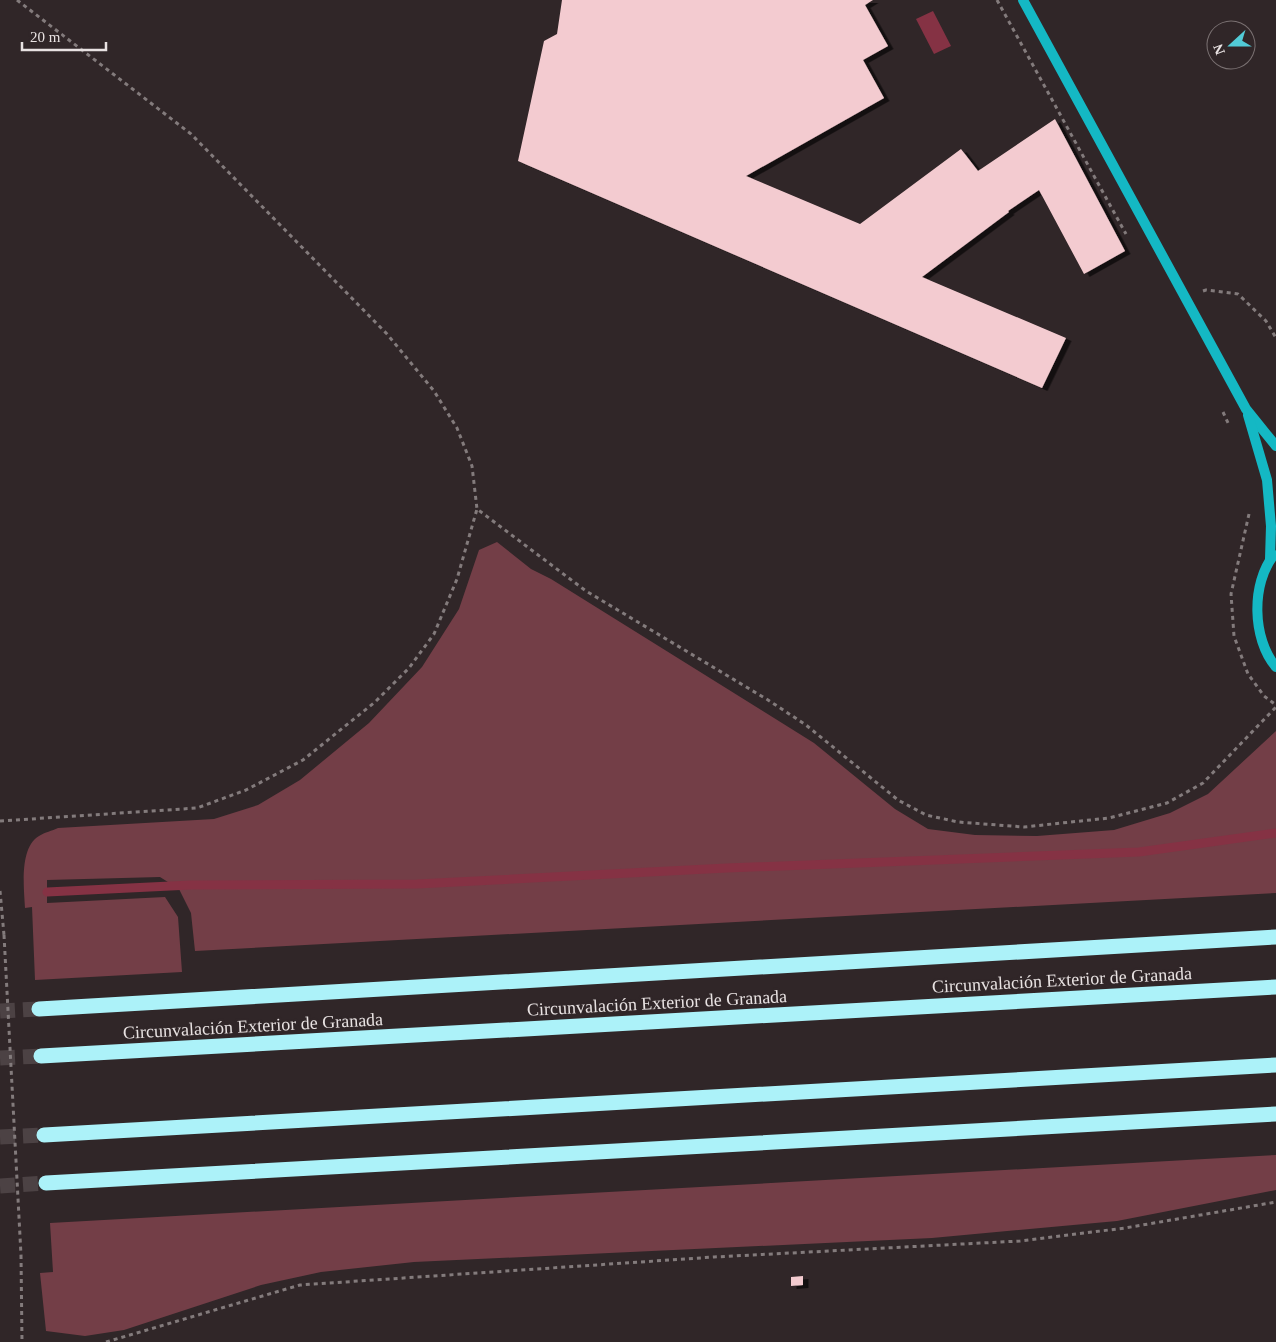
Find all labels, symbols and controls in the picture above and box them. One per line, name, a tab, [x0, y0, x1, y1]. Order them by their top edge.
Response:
scale bar	[22, 20, 106, 52]
north arrow	[1206, 20, 1256, 70]
text: 20 m	[30, 29, 61, 45]
text: N	[1211, 42, 1228, 57]
street label: Circunvalación Exterior de Granada	[931, 963, 1193, 997]
street label: Circunvalación Exterior de Granada	[526, 986, 788, 1020]
street label: Circunvalación Exterior de Granada	[122, 1009, 384, 1043]

